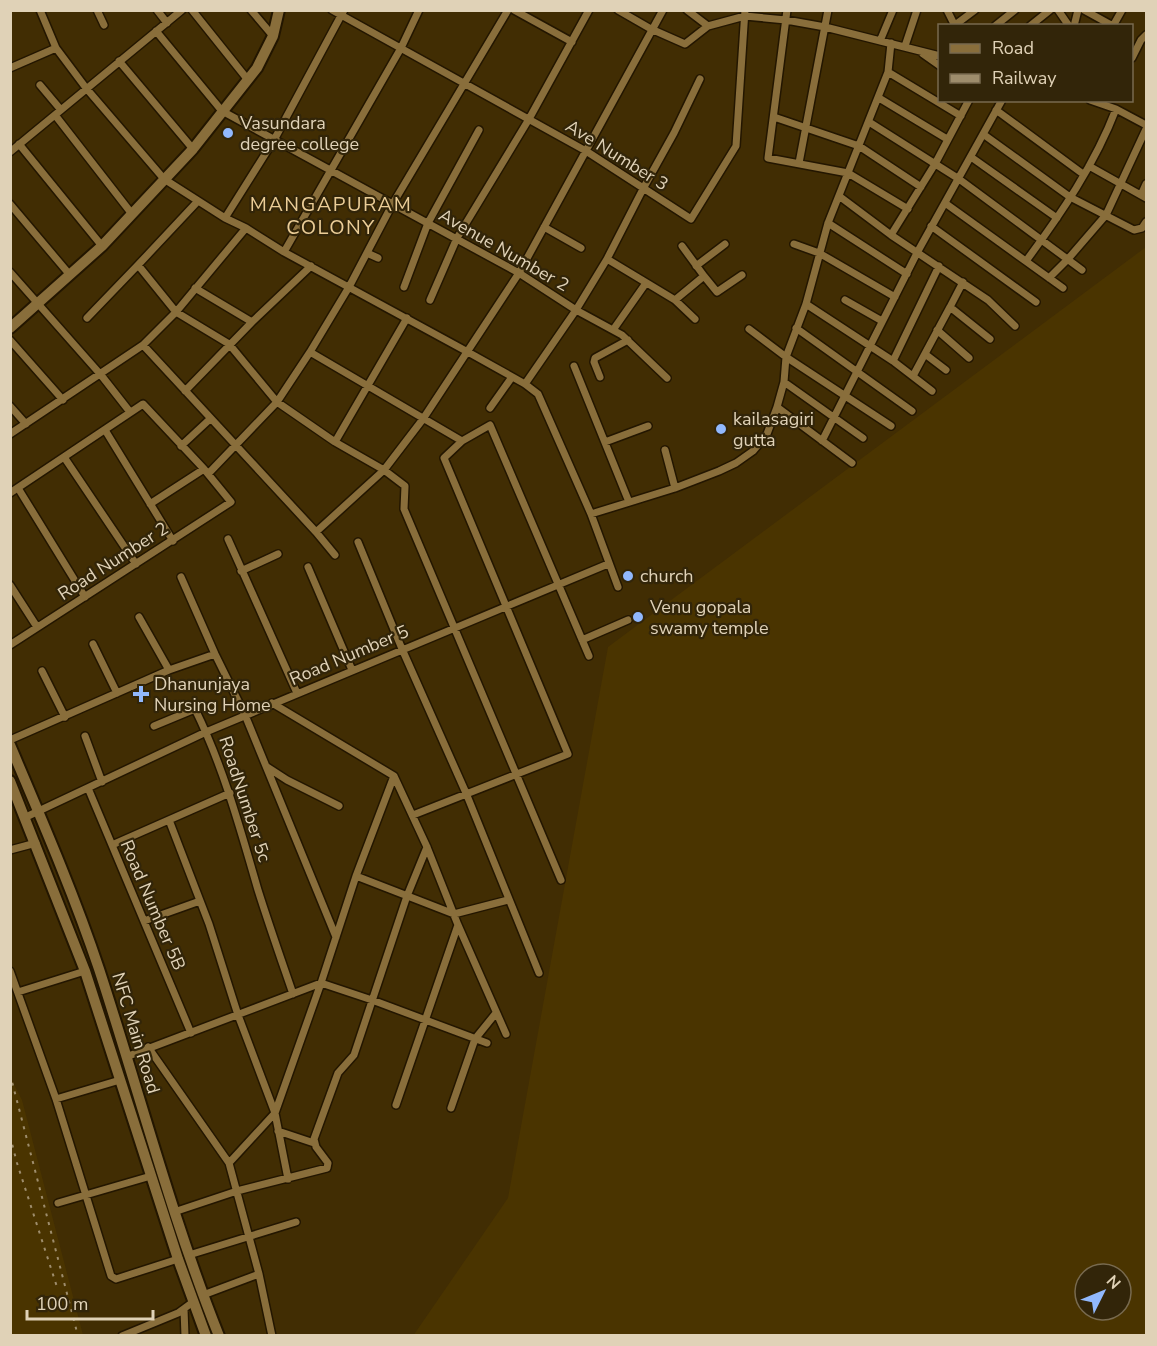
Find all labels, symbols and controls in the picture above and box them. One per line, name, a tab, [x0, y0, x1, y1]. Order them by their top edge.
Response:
legend	[938, 24, 1133, 102]
text: Road	[992, 36, 1034, 60]
text: Railway	[992, 66, 1057, 90]
place label: Vasundara degree college	[239, 111, 359, 156]
street label: Ave Number 3	[561, 114, 673, 196]
marker: Vasundara degree college	[221, 126, 235, 140]
district label: MANGAPURAM COLONY	[250, 191, 412, 241]
street label: Avenue Number 2	[434, 203, 574, 297]
place label: kailasagiri gutta	[733, 407, 814, 452]
marker: kailasagiri gutta	[714, 422, 728, 436]
street label: Road Number 2	[53, 516, 173, 606]
place label: church	[640, 564, 694, 588]
marker: church	[621, 569, 635, 583]
place label: Venu gopala swamy temple	[649, 595, 769, 640]
marker: Venu gopala swamy temple	[631, 610, 645, 624]
street label: Road Number 5	[286, 619, 412, 691]
place label: Dhanunjaya Nursing Home	[154, 672, 271, 717]
marker: Dhanunjaya Nursing Home	[132, 685, 150, 703]
street label: RoadNumber 5c	[213, 733, 277, 865]
street label: Road Number 5B	[115, 836, 191, 974]
street label: NFC Main Road	[106, 969, 166, 1097]
north arrow	[1073, 1262, 1133, 1322]
text: N	[1101, 1271, 1125, 1294]
scale bar	[27, 1283, 153, 1321]
text: 100 m	[36, 1292, 88, 1316]

